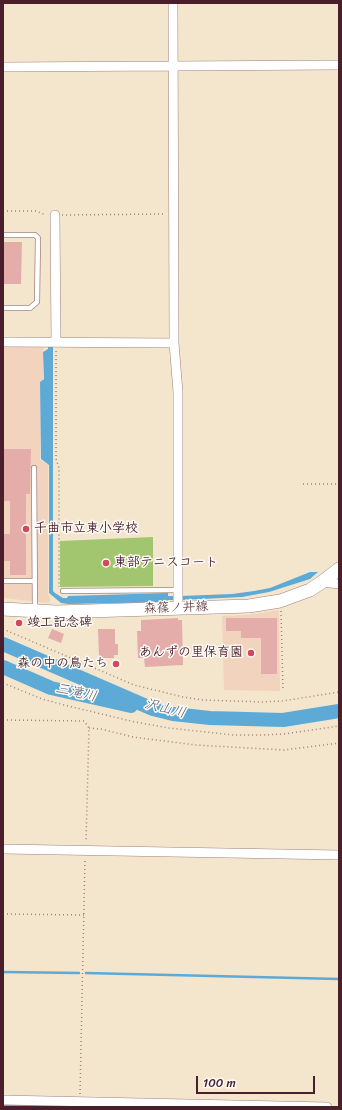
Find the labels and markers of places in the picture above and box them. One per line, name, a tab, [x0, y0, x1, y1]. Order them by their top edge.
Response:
place label: 千曲市立東小学校	[34, 521, 138, 537]
marker: 千曲市立東小学校	[21, 524, 31, 534]
place label: 東部テニスコート	[114, 555, 218, 571]
marker: 東部テニスコート	[101, 558, 111, 568]
place label: 竣工記念碑	[27, 615, 92, 631]
marker: 竣工記念碑	[14, 618, 24, 628]
place label: あんずの里保育園	[139, 645, 243, 661]
marker: あんずの里保育園	[246, 648, 256, 658]
place label: 森の中の鳥たち	[17, 656, 108, 672]
marker: 森の中の鳥たち	[111, 659, 121, 669]

